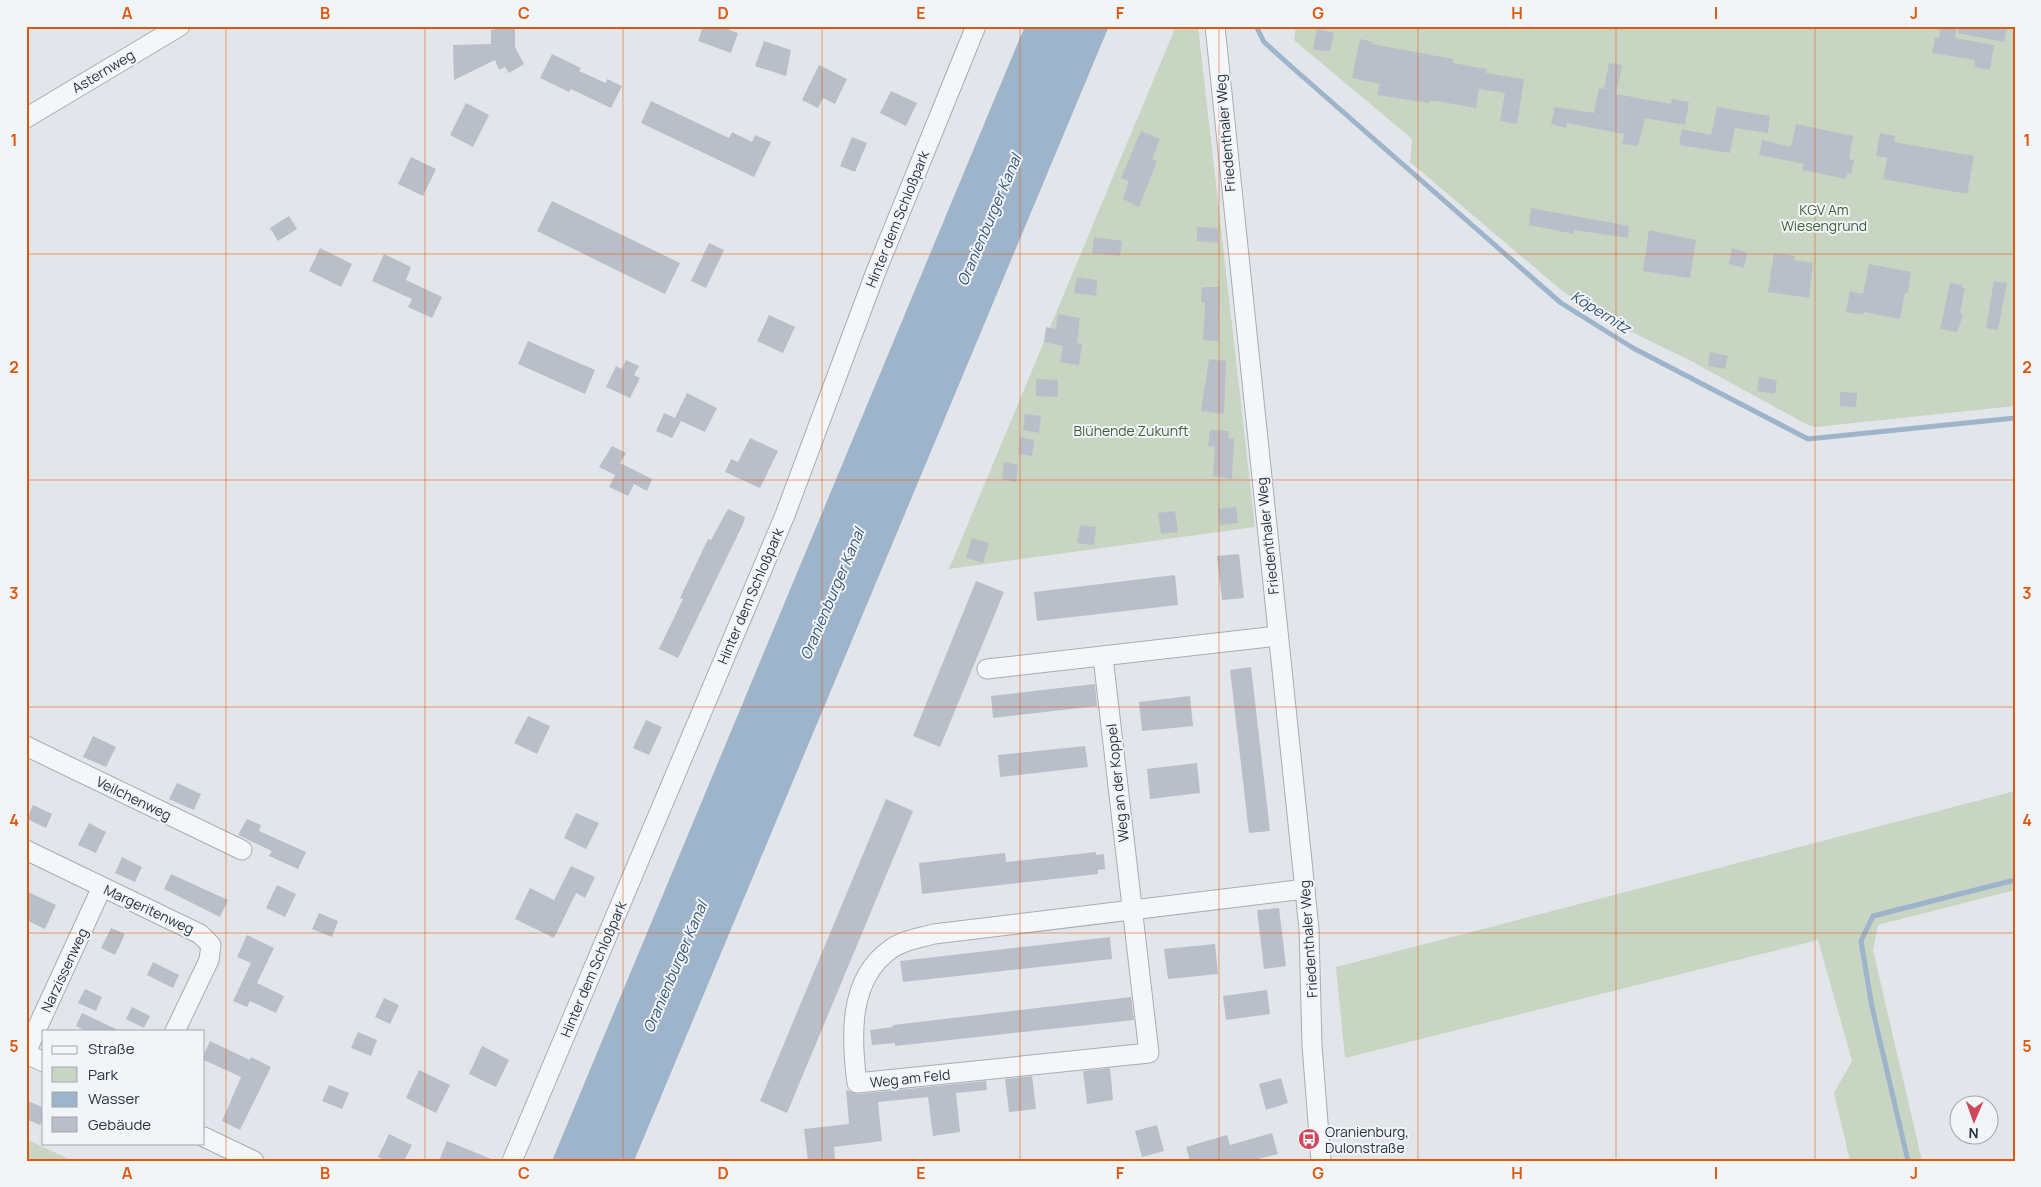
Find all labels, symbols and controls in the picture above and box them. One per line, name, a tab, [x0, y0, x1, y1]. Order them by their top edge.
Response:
text: A	[122, 2, 133, 24]
text: B	[320, 2, 330, 24]
text: C	[518, 2, 530, 24]
text: D	[717, 2, 729, 24]
text: E	[916, 2, 926, 24]
text: F	[1116, 2, 1125, 24]
text: G	[1312, 2, 1324, 24]
text: H	[1511, 2, 1523, 24]
text: I	[1714, 2, 1718, 24]
text: J	[1910, 2, 1918, 24]
street label: Asternweg	[68, 45, 138, 97]
street label: Friedenthaler Weg	[1210, 73, 1240, 193]
text: 1	[10, 129, 18, 151]
text: 1	[2023, 129, 2031, 151]
street label: Hinter dem Schloßpark	[861, 147, 934, 290]
water label: Oranienburger Kanal	[952, 149, 1027, 289]
park label: KGV Am Wiesengrund	[1781, 200, 1867, 235]
water label: Köpernitz	[1567, 285, 1637, 340]
text: 2	[9, 356, 19, 378]
text: 2	[2022, 356, 2032, 378]
park label: Blühende Zukunft	[1073, 421, 1189, 440]
street label: Friedenthaler Weg	[1251, 476, 1283, 596]
water label: Oranienburger Kanal	[795, 523, 870, 663]
street label: Hinter dem Schloßpark	[713, 524, 788, 667]
text: 3	[9, 582, 19, 604]
text: 3	[2022, 582, 2032, 604]
street label: Weg an der Koppel	[1101, 723, 1133, 843]
street label: Veilchenweg	[93, 772, 175, 824]
text: 4	[9, 809, 19, 831]
text: 4	[2022, 809, 2032, 831]
street label: Margeritenweg	[101, 880, 197, 938]
street label: Friedenthaler Weg	[1294, 880, 1322, 998]
water label: Oranienburger Kanal	[638, 896, 713, 1036]
street label: Hinter dem Schloßpark	[556, 897, 631, 1040]
street label: Narzissenweg	[36, 925, 92, 1015]
legend	[42, 1030, 205, 1144]
text: 5	[9, 1035, 19, 1057]
text: 5	[2022, 1035, 2032, 1057]
text: Straße	[88, 1038, 135, 1059]
text: Park	[88, 1064, 118, 1085]
street label: Weg am Feld	[869, 1064, 951, 1092]
text: Wasser	[88, 1088, 140, 1109]
north arrow	[1948, 1094, 1998, 1144]
text: Gebäude	[88, 1114, 151, 1135]
place label: Oranienburg, Dulonstraße	[1325, 1122, 1409, 1157]
text: N	[1968, 1124, 1979, 1143]
bus stop icon: Oranienburg, Dulonstraße	[1297, 1127, 1321, 1151]
text: A	[122, 1162, 133, 1184]
text: B	[320, 1162, 330, 1184]
text: C	[518, 1162, 530, 1184]
text: D	[717, 1162, 729, 1184]
text: E	[916, 1162, 926, 1184]
text: F	[1116, 1162, 1125, 1184]
text: G	[1312, 1162, 1324, 1184]
text: H	[1511, 1162, 1523, 1184]
text: I	[1714, 1162, 1718, 1184]
text: J	[1910, 1162, 1918, 1184]

